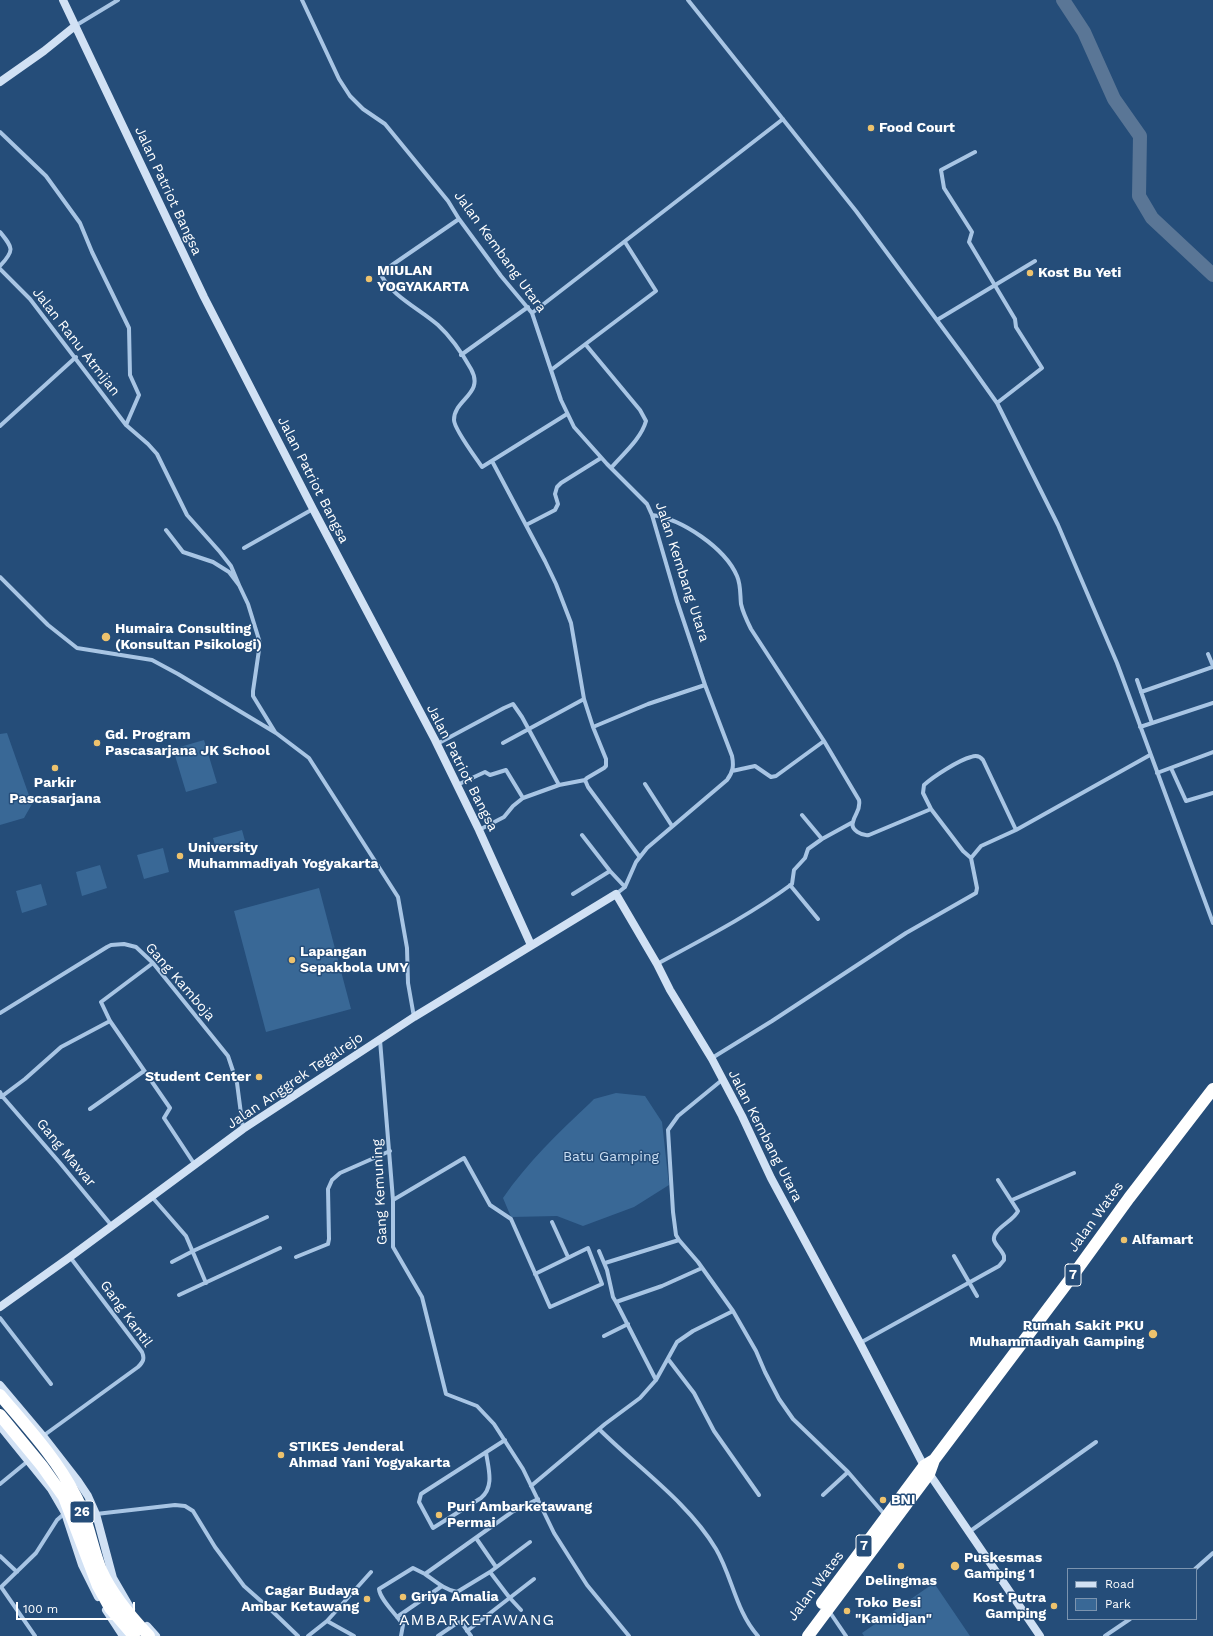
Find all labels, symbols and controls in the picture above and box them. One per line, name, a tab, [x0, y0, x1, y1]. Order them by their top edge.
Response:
place label: Food Court	[879, 120, 955, 136]
marker: Food Court	[866, 123, 876, 133]
street label: Jalan Patriot Bangsa	[131, 124, 205, 258]
street label: Jalan Kembang Utara	[450, 188, 550, 316]
place label: MIULAN YOGYAKARTA	[377, 263, 469, 296]
place label: Kost Bu Yeti	[1038, 265, 1121, 281]
marker: Kost Bu Yeti	[1025, 268, 1035, 278]
marker: MIULAN YOGYAKARTA	[364, 274, 374, 284]
street label: Jalan Ranu Atmijan	[29, 285, 123, 399]
street label: Jalan Patriot Bangsa	[274, 414, 352, 546]
street label: Jalan Kembang Utara	[651, 500, 713, 644]
place label: Humaira Consulting (Konsultan Psikologi)	[115, 621, 262, 654]
marker: Humaira Consulting (Konsultan Psikologi)	[100, 631, 112, 643]
street label: Jalan Patriot Bangsa	[423, 702, 501, 834]
place label: Gd. Program Pascasarjana JK School	[105, 727, 270, 760]
marker: Gd. Program Pascasarjana JK School	[92, 738, 102, 748]
marker: Parkir Pascasarjana	[50, 763, 60, 773]
place label: Parkir Pascasarjana	[9, 775, 101, 808]
place label: University Muhammadiyah Yogyakarta	[188, 840, 379, 872]
marker: University Muhammadiyah Yogyakarta	[175, 851, 185, 861]
street label: Gang Kamboja	[142, 939, 218, 1025]
place label: Lapangan Sepakbola UMY	[300, 944, 408, 976]
marker: Lapangan Sepakbola UMY	[287, 955, 297, 965]
street label: Jalan Anggrek Tegalrejo	[224, 1029, 366, 1133]
street label: Jalan Kembang Utara	[724, 1067, 806, 1205]
place label: Student Center	[145, 1069, 251, 1085]
marker: Student Center	[254, 1072, 264, 1082]
street label: Gang Mawar	[33, 1116, 99, 1190]
street label: Gang Kemuning	[369, 1139, 391, 1245]
park label: Batu Gamping	[563, 1149, 659, 1165]
street label: Jalan Wates	[1065, 1178, 1127, 1256]
place label: Alfamart	[1132, 1232, 1193, 1248]
marker: Alfamart	[1119, 1235, 1129, 1245]
road number: 7	[1065, 1264, 1081, 1286]
street label: Gang Kantil	[96, 1277, 156, 1351]
place label: Rumah Sakit PKU Muhammadiyah Gamping	[969, 1318, 1144, 1350]
marker: Rumah Sakit PKU Muhammadiyah Gamping	[1147, 1328, 1159, 1340]
place label: STIKES Jenderal Ahmad Yani Yogyakarta	[289, 1439, 450, 1472]
marker: STIKES Jenderal Ahmad Yani Yogyakarta	[276, 1450, 286, 1460]
place label: BNI	[891, 1492, 915, 1508]
marker: BNI	[878, 1495, 888, 1505]
place label: Puri Ambarketawang Permai	[447, 1499, 592, 1532]
road number: 26	[70, 1501, 94, 1523]
marker: Puri Ambarketawang Permai	[434, 1510, 444, 1520]
road number: 7	[856, 1535, 872, 1557]
street label: Jalan Wates	[784, 1548, 848, 1624]
place label: Puskesmas Gamping 1	[964, 1550, 1042, 1582]
marker: Puskesmas Gamping 1	[949, 1560, 961, 1572]
marker: Delingmas	[896, 1561, 906, 1571]
legend	[1067, 1568, 1197, 1620]
place label: Delingmas	[865, 1573, 937, 1589]
text: Road	[1105, 1577, 1134, 1591]
place label: Cagar Budaya Ambar Ketawang	[241, 1583, 359, 1616]
place label: Griya Amalia	[411, 1589, 499, 1605]
place label: Kost Putra Gamping	[973, 1590, 1046, 1622]
marker: Griya Amalia	[398, 1592, 408, 1602]
scale bar	[18, 1594, 137, 1620]
marker: Cagar Budaya Ambar Ketawang	[362, 1594, 372, 1604]
place label: Toko Besi "Kamidjan"	[855, 1595, 932, 1628]
text: Park	[1105, 1597, 1131, 1611]
marker: Kost Putra Gamping	[1049, 1601, 1059, 1611]
text: 100 m	[23, 1602, 58, 1616]
marker: Toko Besi "Kamidjan"	[842, 1606, 852, 1616]
district label: AMBARKETAWANG	[399, 1610, 555, 1630]

